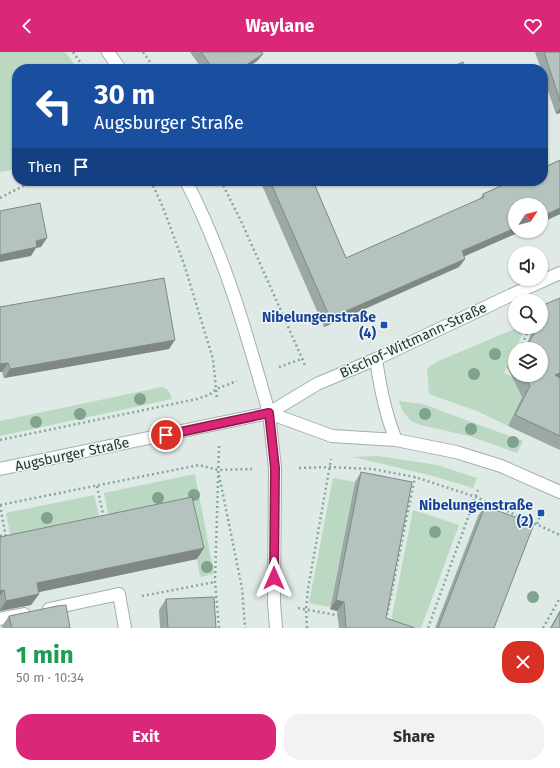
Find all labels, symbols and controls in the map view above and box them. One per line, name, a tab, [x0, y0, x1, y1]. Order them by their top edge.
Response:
icon: back	[16, 15, 38, 37]
text: Waylane	[245, 15, 315, 37]
icon: heart	[522, 15, 544, 37]
text: 30 m	[94, 78, 155, 111]
icon: left	[28, 80, 80, 132]
text: Augsburger Straße	[94, 112, 244, 134]
icon: arrive	[70, 156, 92, 178]
text: Then	[28, 158, 62, 176]
north arrow	[508, 198, 548, 238]
map controls	[508, 198, 548, 382]
button: sound	[508, 246, 548, 286]
button: search	[508, 294, 548, 334]
street label: Bischof-Wittmann-Straße	[337, 299, 489, 382]
place label: Nibelungenstraße (4)	[262, 309, 376, 342]
marker: Nibelungenstraße (4)	[379, 320, 389, 330]
button: layers	[508, 342, 548, 382]
pin	[149, 418, 183, 452]
icon: arrive	[155, 424, 177, 446]
street label: Augsburger Straße	[13, 434, 131, 475]
place label: Nibelungenstraße (2)	[419, 497, 533, 530]
marker: Nibelungenstraße (2)	[536, 508, 546, 518]
position arrow	[253, 557, 295, 599]
text: 1 min	[16, 641, 74, 669]
button: close	[502, 641, 544, 683]
text: 50 m · 10:34	[16, 670, 84, 685]
button: Exit	[16, 714, 276, 760]
button: Share	[284, 714, 544, 760]

